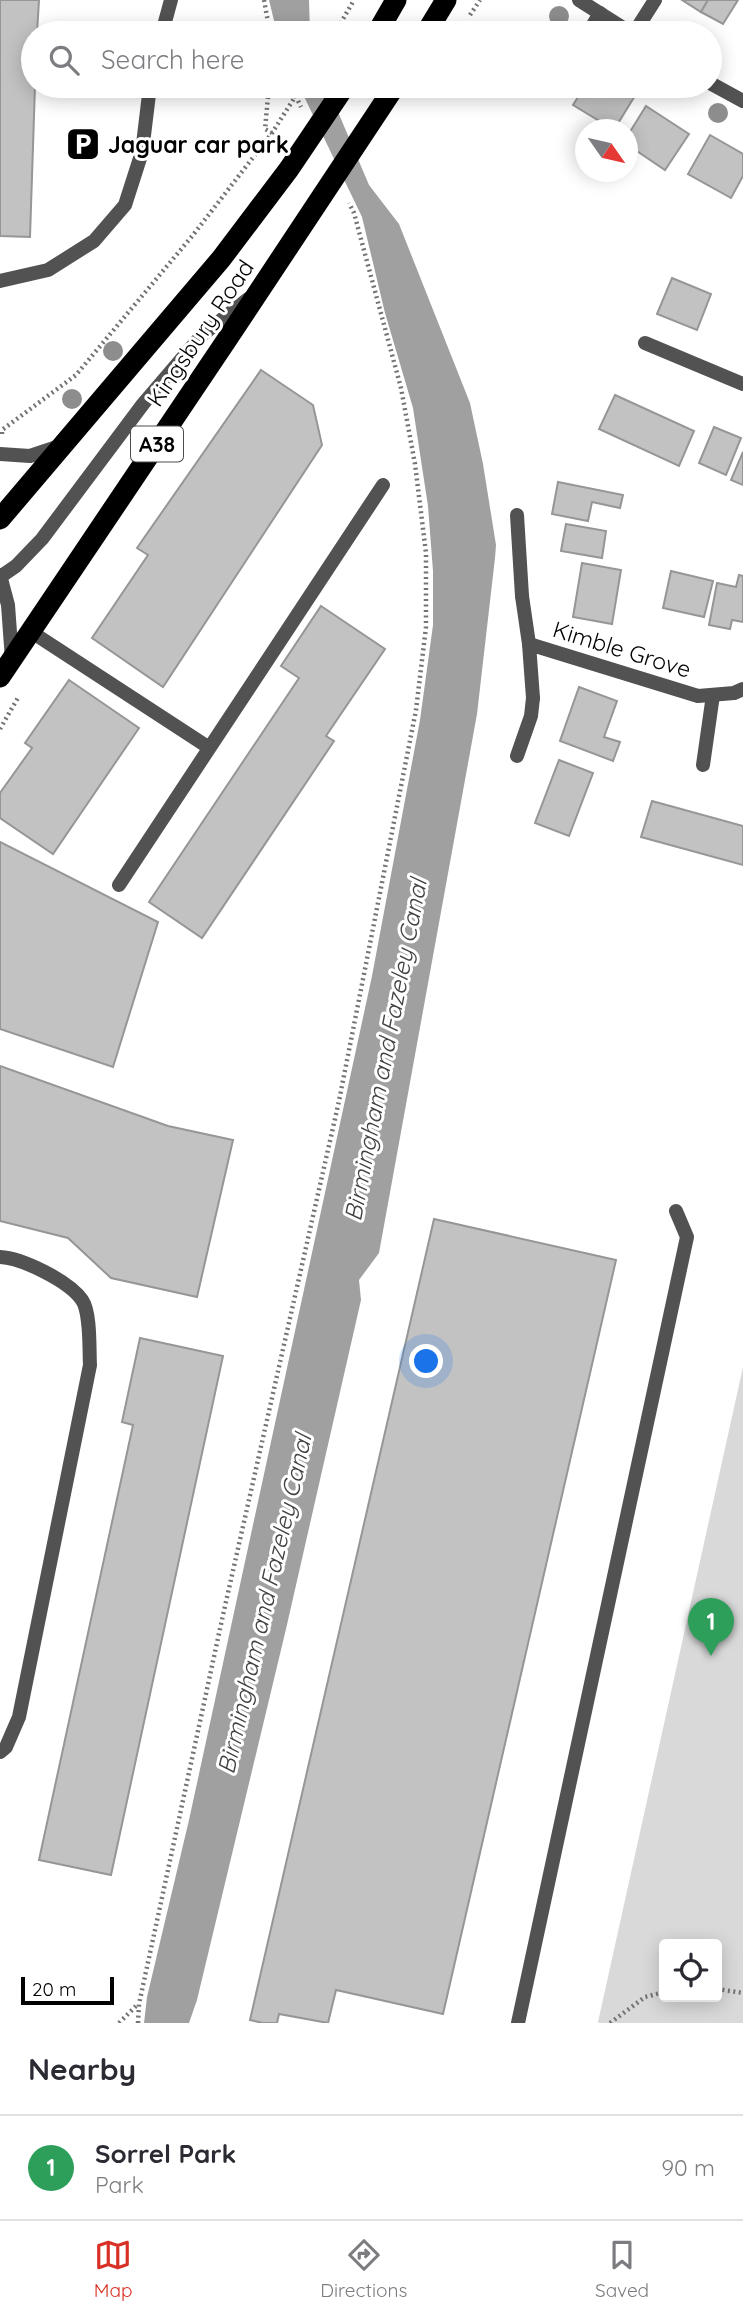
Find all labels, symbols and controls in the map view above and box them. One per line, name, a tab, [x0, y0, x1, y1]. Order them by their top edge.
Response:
search box	[21, 21, 722, 98]
icon: search	[45, 41, 83, 79]
text: Search here	[101, 43, 245, 76]
north arrow	[575, 119, 638, 182]
parking icon: Jaguar car park	[64, 125, 102, 163]
place label: Jaguar car park	[108, 130, 289, 159]
street label: Kingsbury Road	[140, 254, 260, 412]
road number: A38	[131, 426, 183, 462]
street label: Kimble Grove	[549, 614, 695, 684]
water label: Birmingham and Fazeley Canal	[337, 874, 433, 1223]
your location	[409, 1344, 443, 1378]
water label: Birmingham and Fazeley Canal	[210, 1429, 318, 1777]
pin: 1	[688, 1598, 734, 1656]
map controls	[659, 1939, 722, 2002]
button: locate	[659, 1939, 722, 2002]
scale bar	[21, 1974, 114, 2006]
text: 20 m	[32, 1977, 76, 2001]
text: Nearby	[28, 2050, 136, 2088]
text: Sorrel Park	[95, 2137, 236, 2170]
text: 1	[47, 2153, 55, 2182]
text: 90 m	[661, 2153, 715, 2182]
text: Park	[95, 2170, 144, 2199]
tab: Map	[94, 2236, 133, 2302]
tab: Directions	[320, 2236, 407, 2302]
tab: Saved	[595, 2236, 649, 2302]

